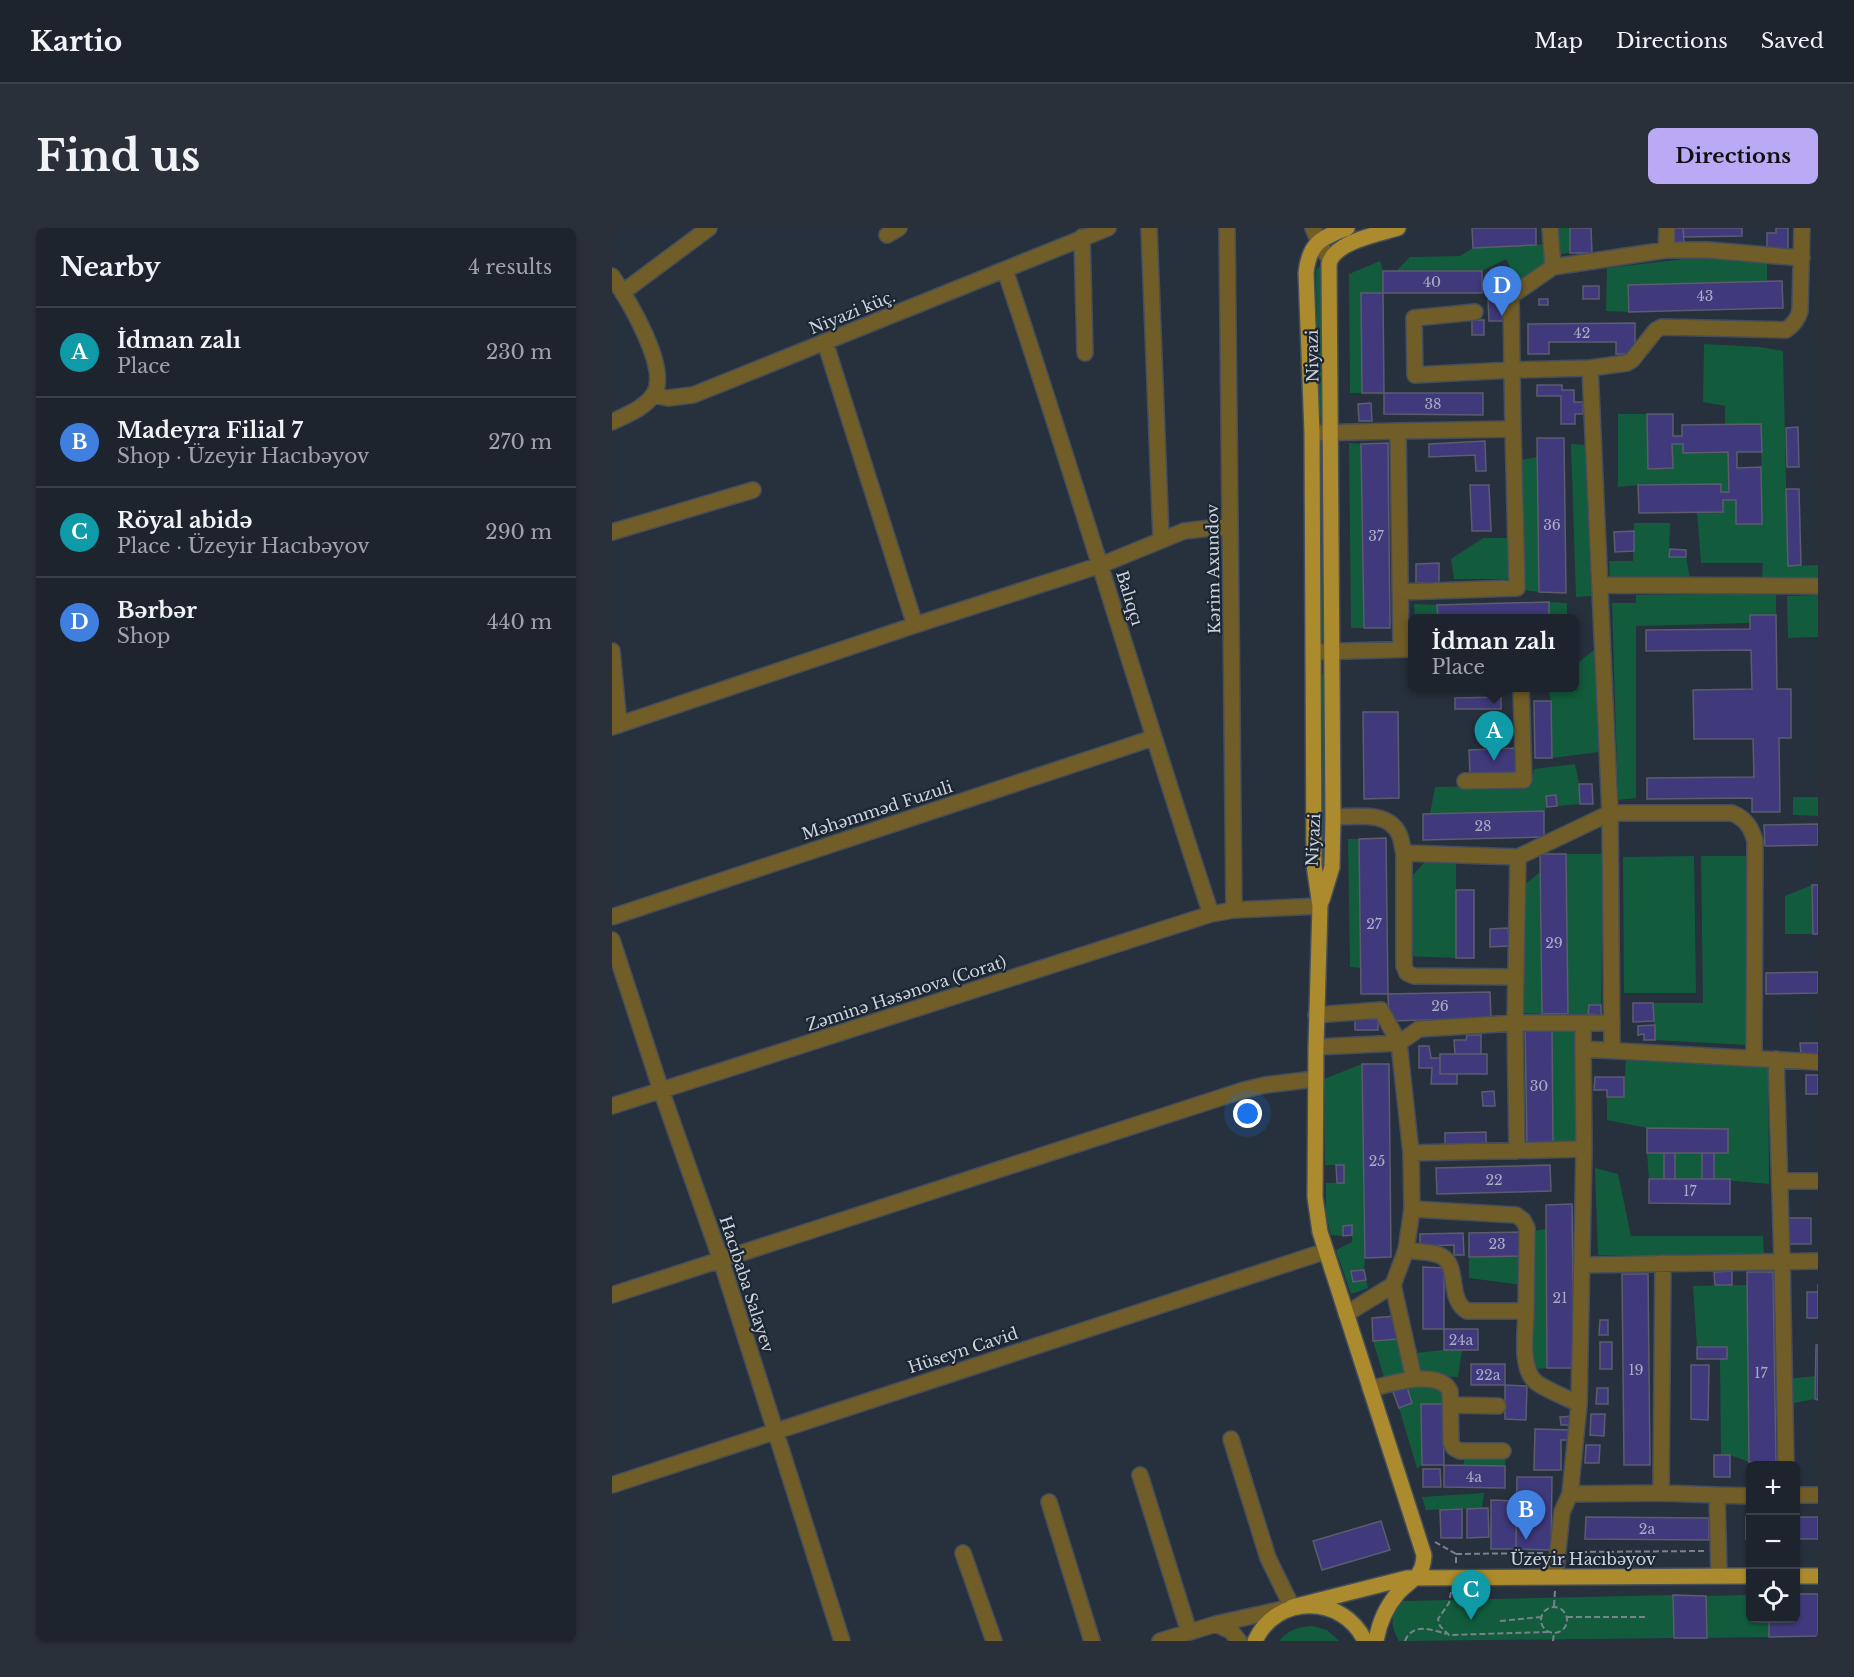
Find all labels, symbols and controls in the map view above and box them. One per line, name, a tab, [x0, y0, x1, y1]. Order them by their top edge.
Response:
text: Kartio	[30, 24, 122, 59]
text: Map	[1534, 28, 1583, 54]
text: Directions	[1616, 28, 1728, 54]
text: Saved	[1761, 28, 1824, 54]
button: Directions	[1648, 128, 1818, 184]
text: Find us	[36, 130, 200, 182]
text: Nearby	[60, 251, 161, 283]
text: 4 results	[468, 255, 552, 279]
pin: D	[1482, 266, 1522, 316]
house number: 40	[1423, 273, 1441, 291]
street label: Niyazi küç.	[806, 286, 898, 338]
house number: 43	[1697, 287, 1713, 305]
house number: 42	[1574, 324, 1590, 342]
text: İdman zalı	[117, 327, 241, 354]
street label: Niyazi	[1302, 329, 1322, 383]
text: A	[71, 340, 88, 364]
text: 230 m	[486, 340, 552, 364]
text: Place	[117, 354, 171, 378]
house number: 38	[1424, 395, 1442, 413]
text: Madeyra Filial 7	[117, 417, 303, 444]
text: B	[72, 430, 87, 454]
text: 270 m	[488, 430, 552, 454]
text: Shop · Üzeyir Hacıbəyov	[117, 444, 369, 468]
street label: Kərim Axundov	[1202, 503, 1224, 634]
text: Röyal abidə	[117, 507, 252, 534]
house number: 36	[1543, 516, 1561, 534]
text: C	[71, 520, 88, 544]
text: 290 m	[485, 520, 552, 544]
house number: 37	[1368, 527, 1385, 545]
text: Place · Üzeyir Hacıbəyov	[117, 534, 369, 558]
street label: Balıqçı	[1112, 568, 1148, 628]
text: Bərbər	[117, 597, 197, 624]
text: D	[70, 610, 89, 634]
text: 440 m	[487, 610, 552, 634]
popup	[1408, 614, 1579, 692]
text: Shop	[117, 624, 170, 648]
text: İdman zalı	[1432, 628, 1555, 655]
text: Place	[1432, 655, 1485, 679]
pin: A	[1474, 712, 1514, 761]
street label: Məhəmməd Fuzuli	[799, 776, 955, 844]
street label: Niyazi	[1302, 813, 1324, 867]
house number: 28	[1474, 817, 1492, 835]
house number: 27	[1366, 915, 1383, 933]
house number: 29	[1545, 934, 1563, 952]
street label: Zəminə Həsənova (Corat)	[803, 951, 1009, 1035]
house number: 26	[1431, 997, 1449, 1015]
house number: 30	[1530, 1077, 1548, 1095]
your location	[1233, 1099, 1262, 1128]
house number: 25	[1369, 1152, 1385, 1170]
house number: 22	[1485, 1171, 1503, 1189]
house number: 17	[1683, 1182, 1698, 1200]
street label: Hacıbaba Salayev	[716, 1213, 779, 1355]
house number: 23	[1488, 1235, 1506, 1253]
house number: 21	[1553, 1289, 1567, 1307]
street label: Hüseyn Cavid	[905, 1323, 1021, 1377]
house number: 24a	[1449, 1331, 1474, 1349]
house number: 19	[1628, 1361, 1644, 1379]
house number: 17	[1754, 1364, 1769, 1382]
house number: 22a	[1475, 1366, 1501, 1384]
map controls	[1746, 1461, 1800, 1623]
button: +	[1746, 1461, 1800, 1515]
house number: 4a	[1466, 1468, 1482, 1486]
pin: B	[1506, 1490, 1546, 1540]
button: −	[1746, 1515, 1800, 1569]
house number: 2a	[1639, 1520, 1655, 1538]
street label: Üzeyir Hacıbəyov	[1510, 1549, 1656, 1569]
button: locate	[1746, 1569, 1800, 1623]
pin: C	[1452, 1570, 1490, 1620]

